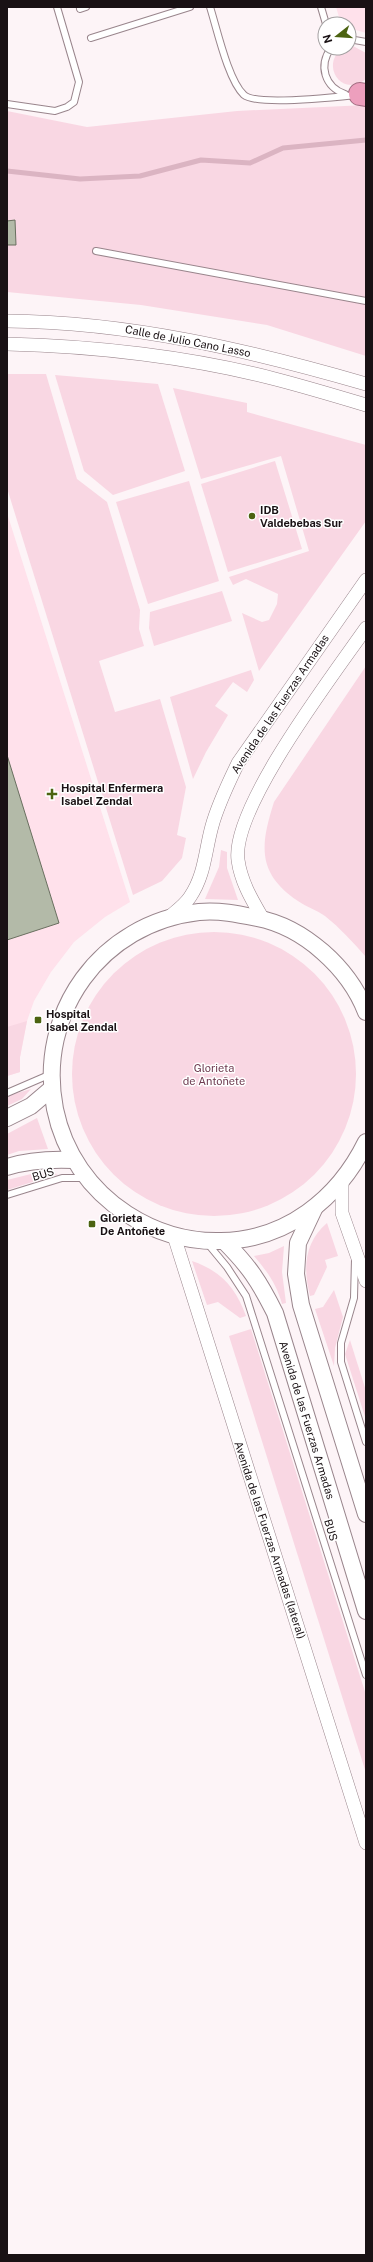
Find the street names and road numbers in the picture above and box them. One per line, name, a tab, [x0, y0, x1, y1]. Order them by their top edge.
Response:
street label: Calle de Julio Cano Lasso	[124, 323, 252, 359]
street label: Avenida de las Fuerzas Armadas	[229, 632, 331, 776]
street label: BUS	[31, 1165, 55, 1183]
street label: Avenida de las Fuerzas Armadas	[277, 1339, 337, 1501]
street label: Avenida de las Fuerzas Armadas (lateral)	[232, 1440, 308, 1640]
street label: BUS	[322, 1518, 340, 1542]

